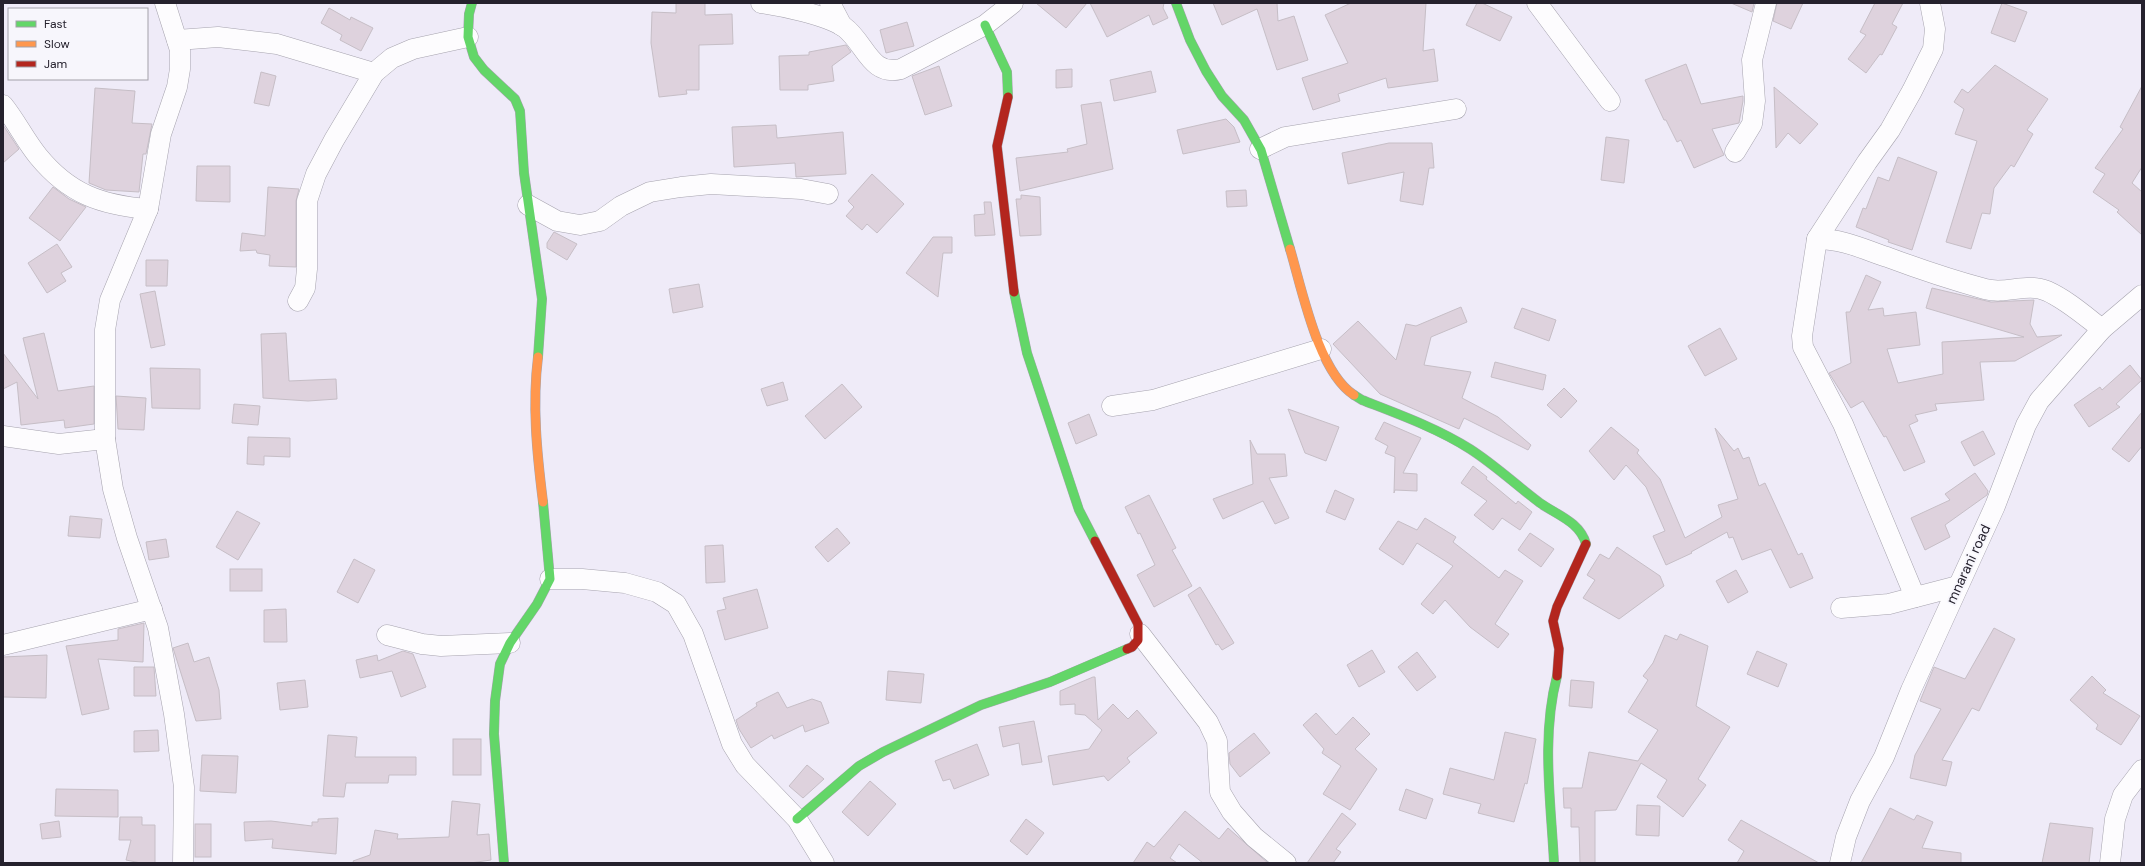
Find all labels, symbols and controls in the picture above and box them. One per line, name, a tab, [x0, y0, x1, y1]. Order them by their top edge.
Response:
legend	[8, 8, 148, 80]
text: Fast	[44, 16, 67, 32]
text: Slow	[44, 36, 70, 52]
text: Jam	[44, 56, 67, 72]
street label: mnarani road	[1942, 521, 1994, 607]

